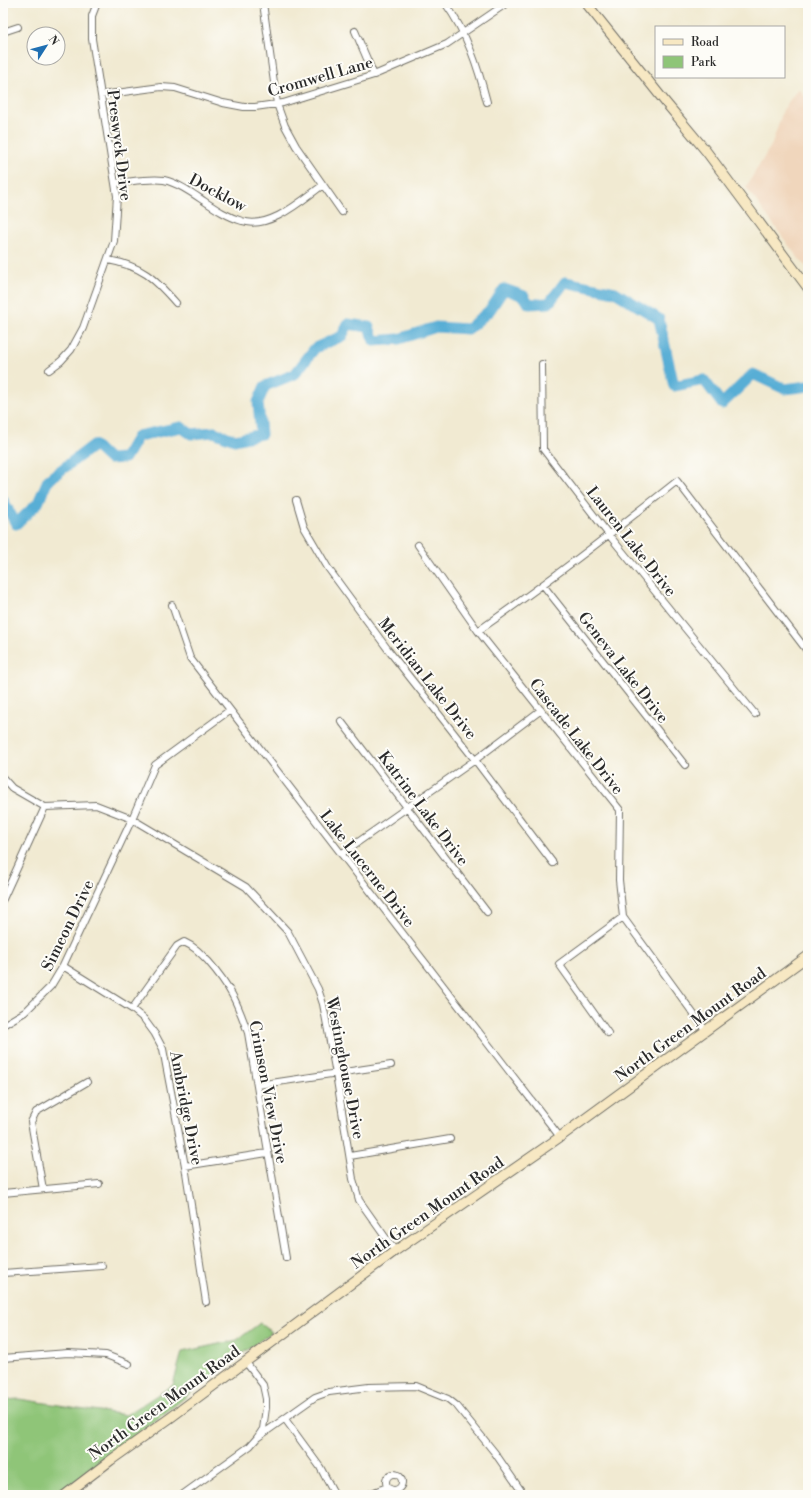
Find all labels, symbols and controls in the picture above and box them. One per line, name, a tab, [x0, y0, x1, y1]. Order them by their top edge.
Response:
north arrow	[26, 26, 66, 66]
legend	[655, 26, 785, 78]
text: N	[45, 33, 62, 49]
text: Road	[691, 35, 719, 50]
street label: Cromwell Lane	[265, 52, 375, 102]
text: Park	[691, 55, 717, 70]
street label: Preswyck Drive	[102, 88, 136, 202]
street label: Docklow	[185, 169, 251, 217]
street label: Lauren Lake Drive	[582, 482, 681, 601]
street label: Geneva Lake Drive	[574, 608, 673, 727]
street label: Meridian Lake Drive	[373, 614, 481, 744]
street label: Cascade Lake Drive	[525, 675, 628, 799]
street label: Katrine Lake Drive	[374, 747, 473, 870]
street label: Lake Lucerne Drive	[315, 806, 419, 931]
street label: Simeon Drive	[37, 877, 99, 974]
street label: North Green Mount Road	[611, 963, 770, 1086]
street label: Westinghouse Drive	[321, 995, 369, 1141]
street label: Crimson View Drive	[244, 1019, 292, 1165]
street label: Ambridge Drive	[165, 1048, 207, 1167]
street label: North Green Mount Road	[347, 1152, 508, 1273]
street label: North Green Mount Road	[85, 1341, 244, 1464]

